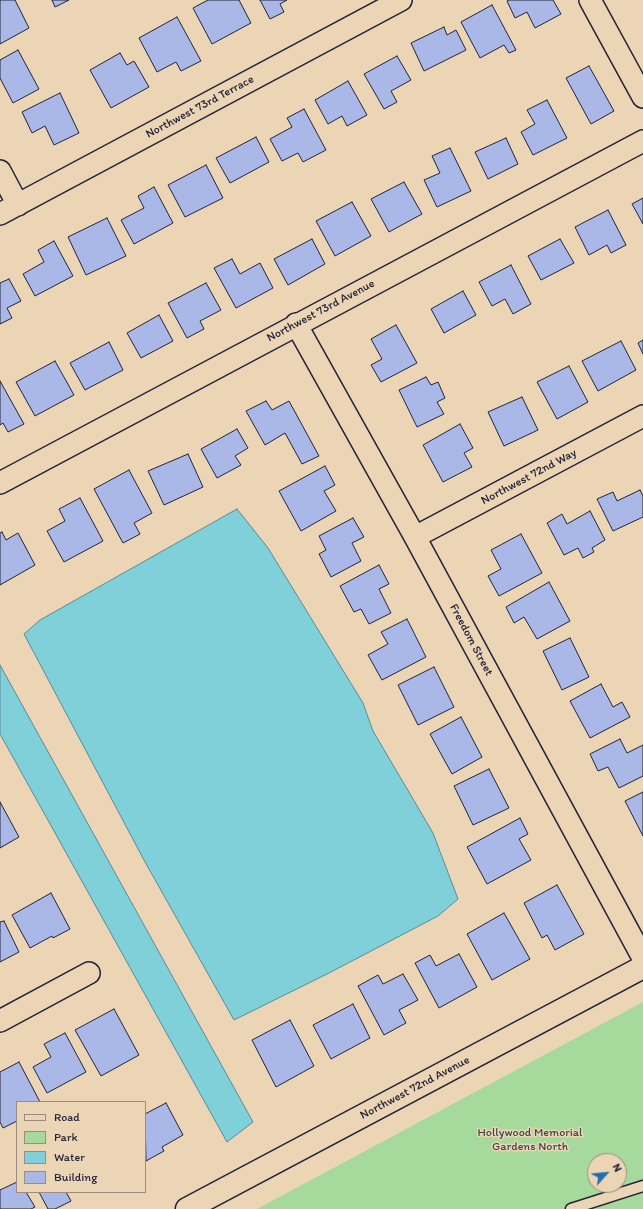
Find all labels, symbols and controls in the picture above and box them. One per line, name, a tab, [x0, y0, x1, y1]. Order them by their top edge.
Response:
street label: Northwest 73rd Terrace	[143, 72, 257, 142]
street label: Northwest 73rd Avenue	[265, 276, 377, 346]
street label: Northwest 72nd Way	[479, 446, 579, 508]
street label: Freedom Street	[446, 602, 496, 678]
street label: Northwest 72nd Avenue	[358, 1053, 472, 1123]
legend	[16, 1101, 146, 1193]
text: Road	[54, 1110, 80, 1124]
park label: Hollywood Memorial Gardens North	[478, 1126, 582, 1154]
text: Park	[54, 1130, 78, 1144]
text: Water	[54, 1150, 85, 1164]
north arrow	[587, 1153, 627, 1193]
text: N	[610, 1162, 625, 1174]
text: Building	[54, 1170, 97, 1184]

